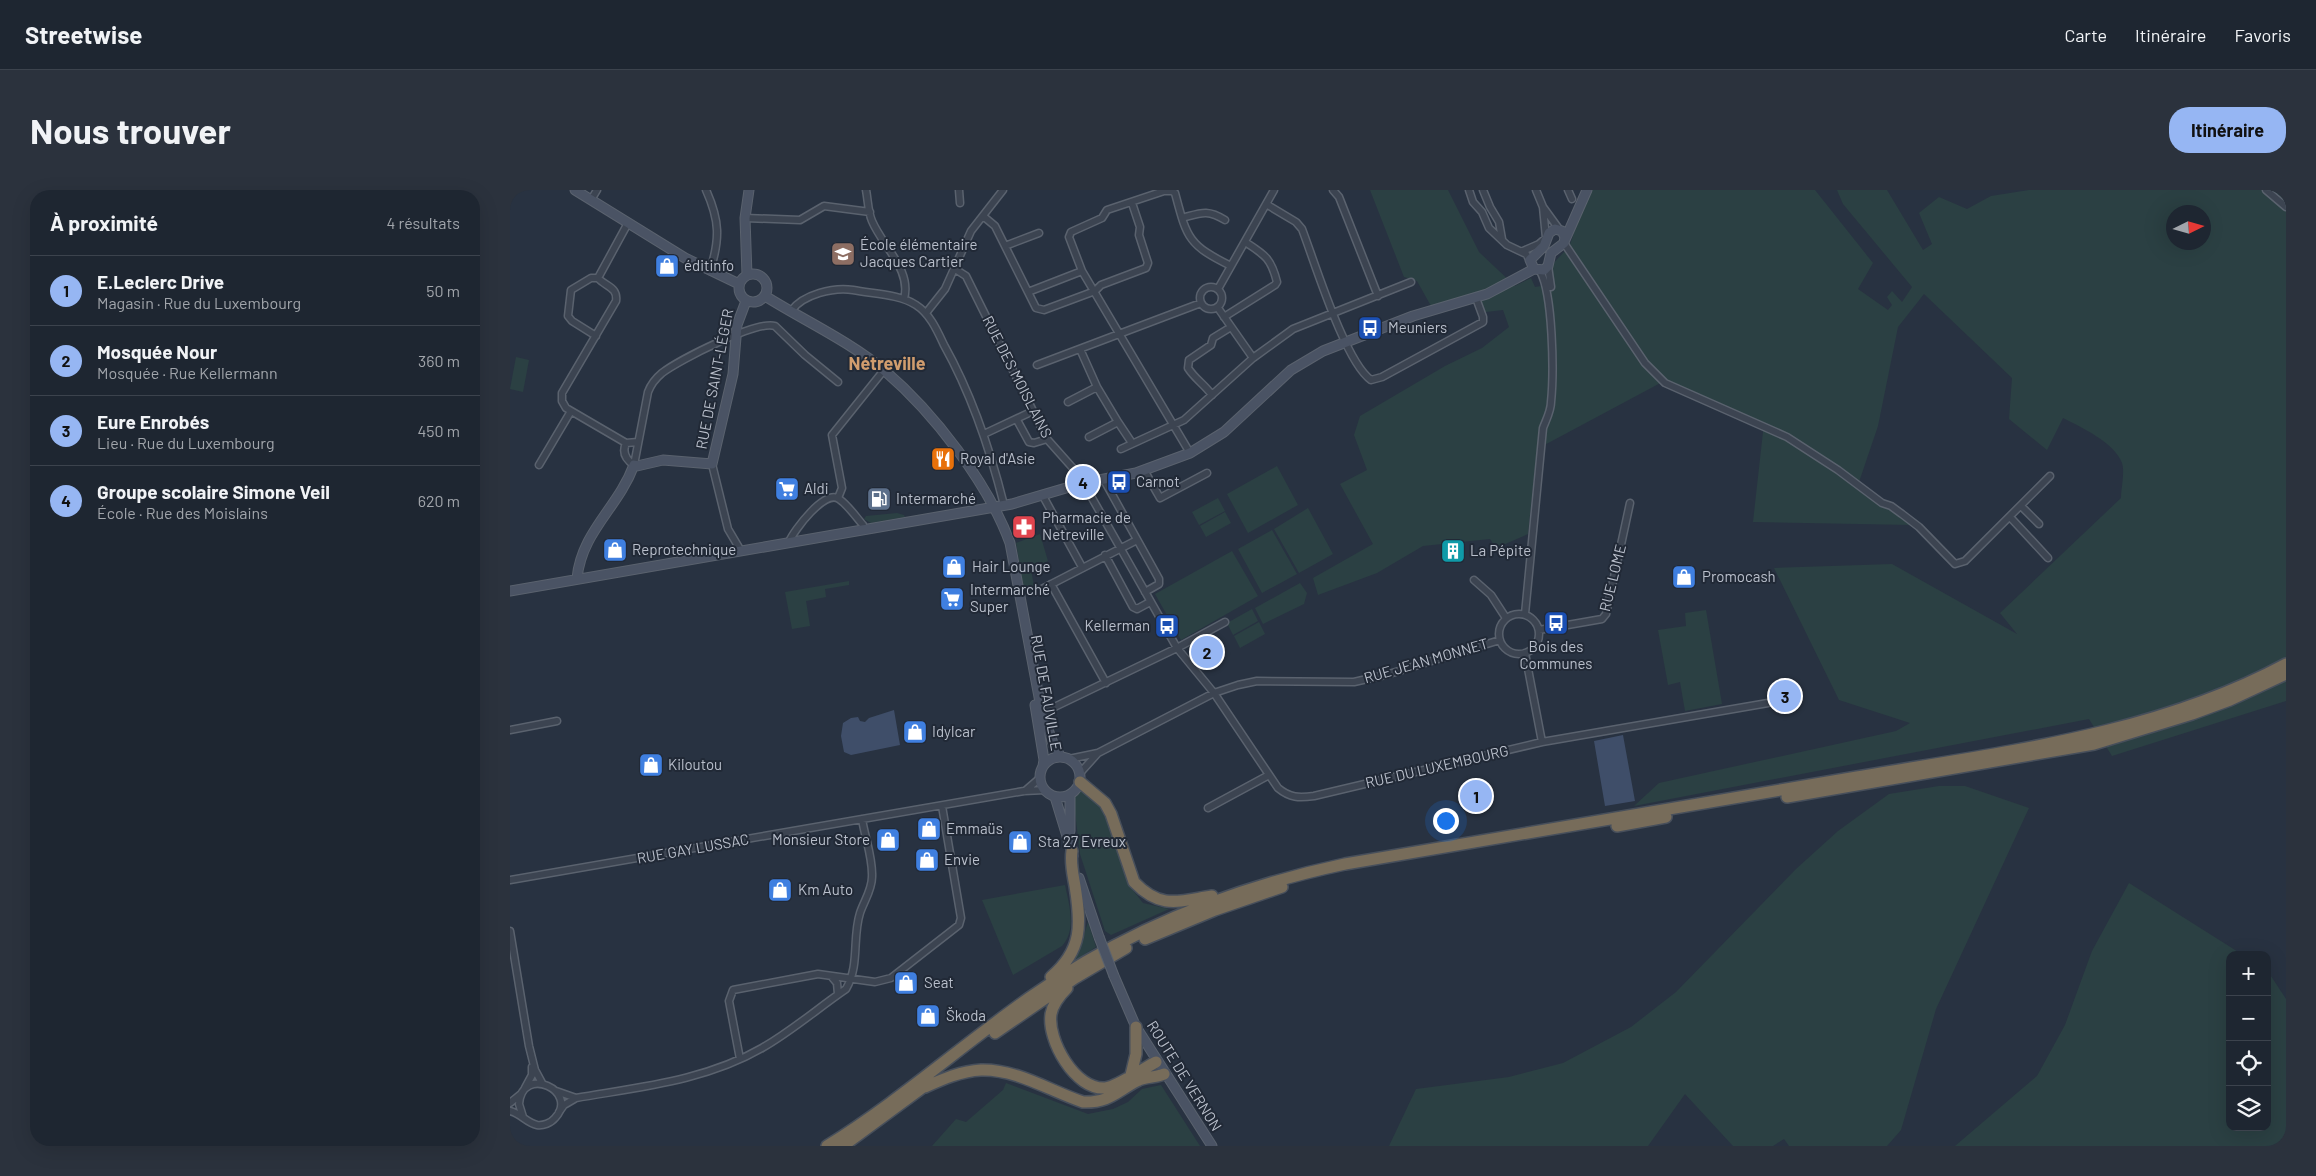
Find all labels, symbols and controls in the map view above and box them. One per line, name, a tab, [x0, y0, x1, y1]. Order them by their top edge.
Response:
text: Streetwise	[25, 20, 142, 49]
text: Carte	[2064, 24, 2107, 46]
text: Itinéraire	[2135, 24, 2206, 46]
text: Favoris	[2234, 24, 2291, 46]
button: Itinéraire	[2169, 107, 2286, 153]
text: Nous trouver	[30, 109, 231, 151]
north arrow	[2166, 205, 2211, 250]
text: À proximité	[50, 210, 158, 235]
text: 4 résultats	[386, 213, 460, 232]
place label: École élémentaire Jacques Cartier	[860, 235, 978, 270]
school or university icon: École élémentaire Jacques Cartier	[830, 241, 856, 267]
shop icon: éditinfo	[654, 253, 680, 279]
place label: éditinfo	[684, 256, 734, 274]
text: E.Leclerc Drive	[97, 270, 224, 293]
text: 1	[63, 281, 69, 300]
text: 50 m	[426, 281, 460, 300]
text: Magasin · Rue du Luxembourg	[97, 293, 301, 312]
street label: RUE DE SAINT-LÉGER	[692, 307, 736, 451]
street label: RUE DES MOISLAINS	[979, 312, 1057, 441]
bus stop icon: Meuniers	[1357, 315, 1383, 341]
place label: Meuniers	[1388, 318, 1447, 336]
text: Mosquée Nour	[97, 340, 217, 363]
text: 2	[62, 351, 70, 370]
text: 360 m	[418, 351, 460, 370]
district label: Nétreville	[849, 352, 926, 374]
text: Mosquée · Rue Kellermann	[97, 363, 278, 382]
text: Eure Enrobés	[97, 410, 209, 433]
text: 3	[62, 421, 70, 440]
text: 450 m	[417, 421, 460, 440]
text: Lieu · Rue du Luxembourg	[97, 433, 274, 452]
restaurant icon: Royal d'Asie	[930, 446, 956, 472]
place label: Royal d'Asie	[960, 449, 1035, 467]
pin: 4	[1067, 463, 1099, 501]
bus stop icon: Carnot	[1106, 469, 1132, 495]
place label: Carnot	[1136, 472, 1180, 490]
supermarket icon: Aldi	[774, 476, 800, 502]
place label: Aldi	[804, 479, 829, 497]
text: Groupe scolaire Simone Veil	[97, 480, 330, 503]
fuel station icon: Intermarché	[866, 486, 892, 512]
place label: Intermarché	[896, 489, 976, 507]
text: 4	[61, 491, 71, 510]
text: 620 m	[418, 491, 460, 510]
text: École · Rue des Moislains	[97, 503, 268, 522]
place label: Pharmacie de Netreville	[1042, 508, 1131, 543]
pharmacy icon: Pharmacie de Netreville	[1011, 514, 1037, 540]
shop icon: Reprotechnique	[602, 537, 628, 563]
building icon: La Pépite	[1440, 538, 1466, 564]
place label: Reprotechnique	[632, 540, 736, 558]
place label: La Pépite	[1470, 541, 1531, 559]
street label: RUE LOME	[1595, 542, 1629, 613]
shop icon: Hair Lounge	[941, 554, 967, 580]
place label: Hair Lounge	[972, 557, 1051, 575]
shop icon: Promocash	[1671, 564, 1697, 590]
place label: Promocash	[1702, 567, 1776, 585]
place label: Intermarché Super	[970, 580, 1050, 615]
supermarket icon: Intermarché Super	[939, 586, 965, 612]
bus stop icon: Bois des Communes	[1543, 610, 1569, 636]
bus stop icon: Kellerman	[1154, 613, 1180, 639]
place label: Kellerman	[1085, 616, 1150, 634]
street label: RUE DE FAUVILLE	[1028, 633, 1066, 752]
pin: 2	[1191, 633, 1223, 671]
street label: RUE JEAN MONNET	[1361, 634, 1490, 686]
place label: Bois des Communes	[1519, 637, 1593, 672]
pin: 3	[1769, 677, 1801, 715]
shop icon: Idylcar	[902, 719, 928, 745]
place label: Idylcar	[932, 722, 976, 740]
street label: RUE DU LUXEMBOURG	[1363, 741, 1510, 791]
shop icon: Kiloutou	[638, 752, 664, 778]
place label: Kiloutou	[668, 755, 722, 773]
pin: 1	[1460, 777, 1492, 815]
your location	[1433, 808, 1459, 834]
shop icon: Emmaüs	[916, 816, 942, 842]
place label: Emmaüs	[946, 819, 1003, 837]
shop icon: Monsieur Store	[875, 827, 901, 853]
street label: RUE GAY LUSSAC	[635, 829, 750, 867]
shop icon: Sta 27 Evreux	[1007, 829, 1033, 855]
place label: Monsieur Store	[772, 830, 870, 848]
place label: Sta 27 Evreux	[1038, 832, 1126, 850]
shop icon: Envie	[914, 847, 940, 873]
place label: Envie	[944, 850, 980, 868]
shop icon: Km Auto	[767, 877, 793, 903]
place label: Km Auto	[798, 880, 853, 898]
map controls	[2226, 951, 2271, 1131]
button: +	[2226, 951, 2271, 996]
shop icon: Seat	[893, 970, 919, 996]
place label: Seat	[924, 973, 954, 991]
button: −	[2226, 996, 2271, 1041]
shop icon: Škoda	[915, 1003, 941, 1029]
place label: Škoda	[946, 1006, 986, 1024]
street label: ROUTE DE VERNON	[1144, 1017, 1226, 1134]
button: locate	[2226, 1041, 2271, 1086]
button: layers	[2226, 1086, 2271, 1131]

